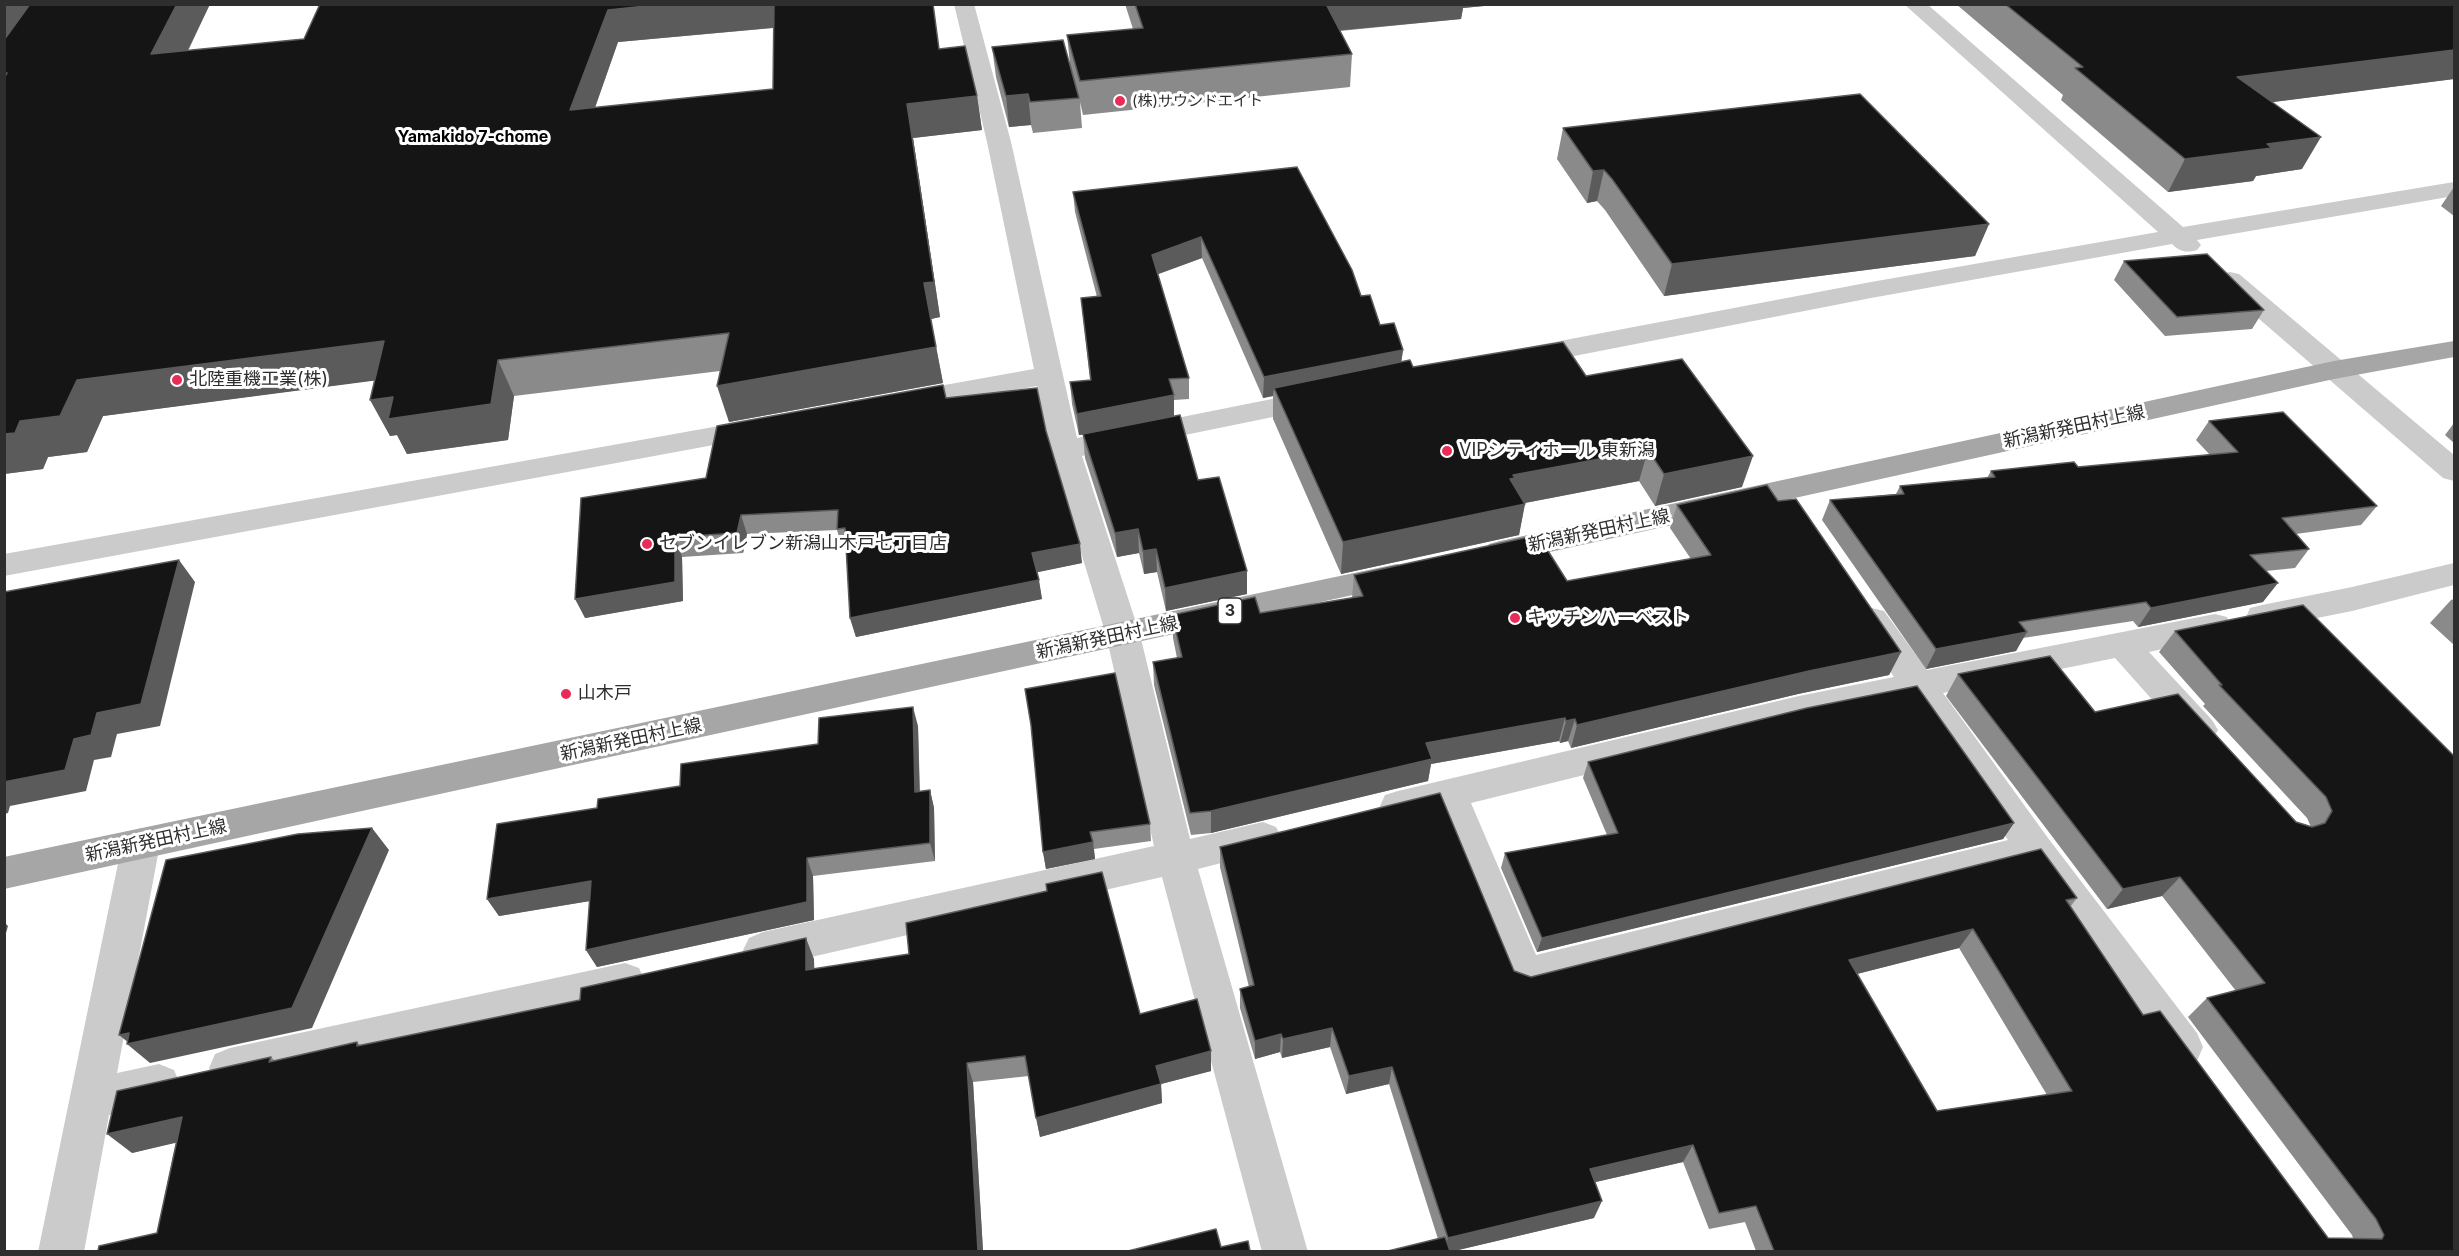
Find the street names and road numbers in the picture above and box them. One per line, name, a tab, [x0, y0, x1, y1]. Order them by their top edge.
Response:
street label: 新潟新発田村上線	[2001, 401, 2147, 453]
street label: 新潟新発田村上線	[1526, 505, 1672, 557]
road number: 3	[1218, 598, 1242, 624]
street label: 新潟新発田村上線	[1034, 612, 1180, 664]
street label: 新潟新発田村上線	[558, 714, 704, 766]
street label: 新潟新発田村上線	[83, 815, 229, 867]

